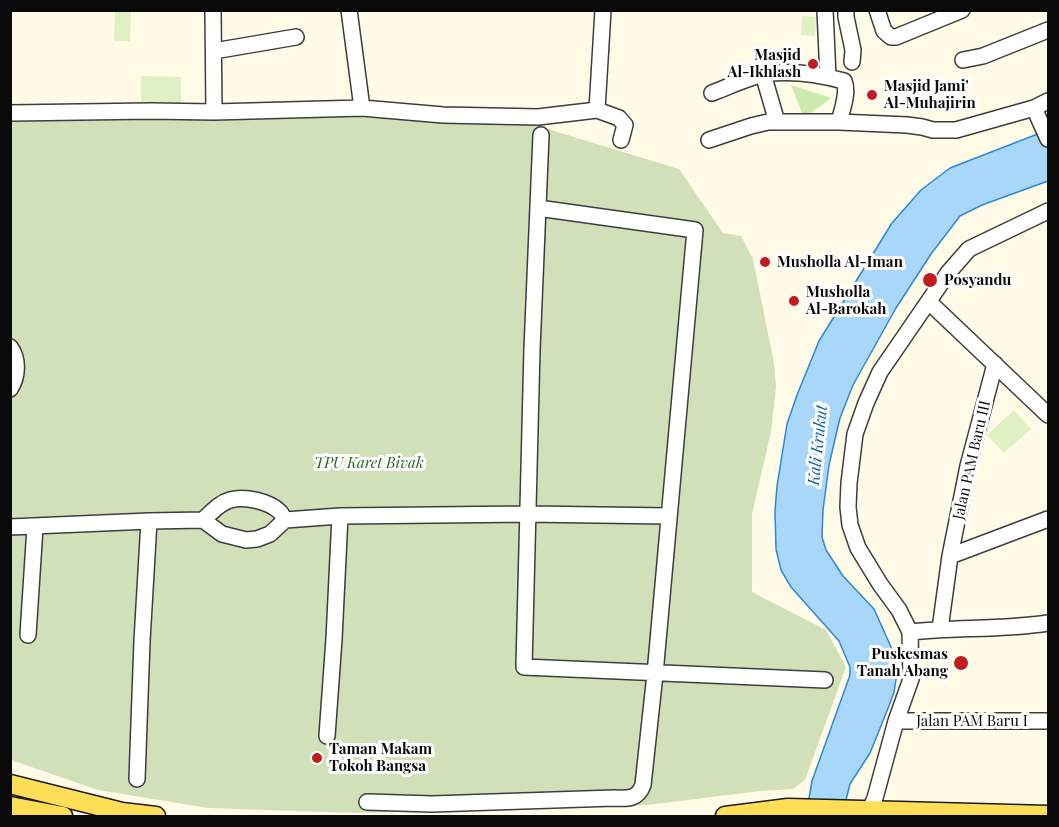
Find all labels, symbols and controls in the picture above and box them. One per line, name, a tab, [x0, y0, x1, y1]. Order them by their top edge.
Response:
place label: Masjid Al-Ikhlash	[728, 46, 801, 81]
marker: Masjid Al-Ikhlash	[806, 57, 820, 71]
place label: Masjid Jami' Al-Muhajirin	[884, 77, 976, 112]
marker: Masjid Jami' Al-Muhajirin	[865, 88, 879, 102]
place label: Musholla Al-Iman	[777, 253, 903, 271]
marker: Musholla Al-Iman	[758, 255, 772, 269]
marker: Posyandu	[921, 271, 939, 289]
place label: Posyandu	[944, 271, 1011, 289]
place label: Musholla Al-Barokah	[806, 283, 886, 318]
marker: Musholla Al-Barokah	[787, 294, 801, 308]
street label: Jalan PAM Baru III	[950, 399, 994, 521]
water label: Kali Krukut	[804, 404, 832, 486]
park label: TPU Karet Bivak	[314, 454, 424, 472]
place label: Puskesmas Tanah Abang	[857, 645, 948, 680]
marker: Puskesmas Tanah Abang	[952, 654, 970, 672]
street label: Jalan PAM Baru I	[916, 712, 1028, 730]
place label: Taman Makam Tokoh Bangsa	[329, 740, 432, 775]
marker: Taman Makam Tokoh Bangsa	[310, 751, 324, 765]

